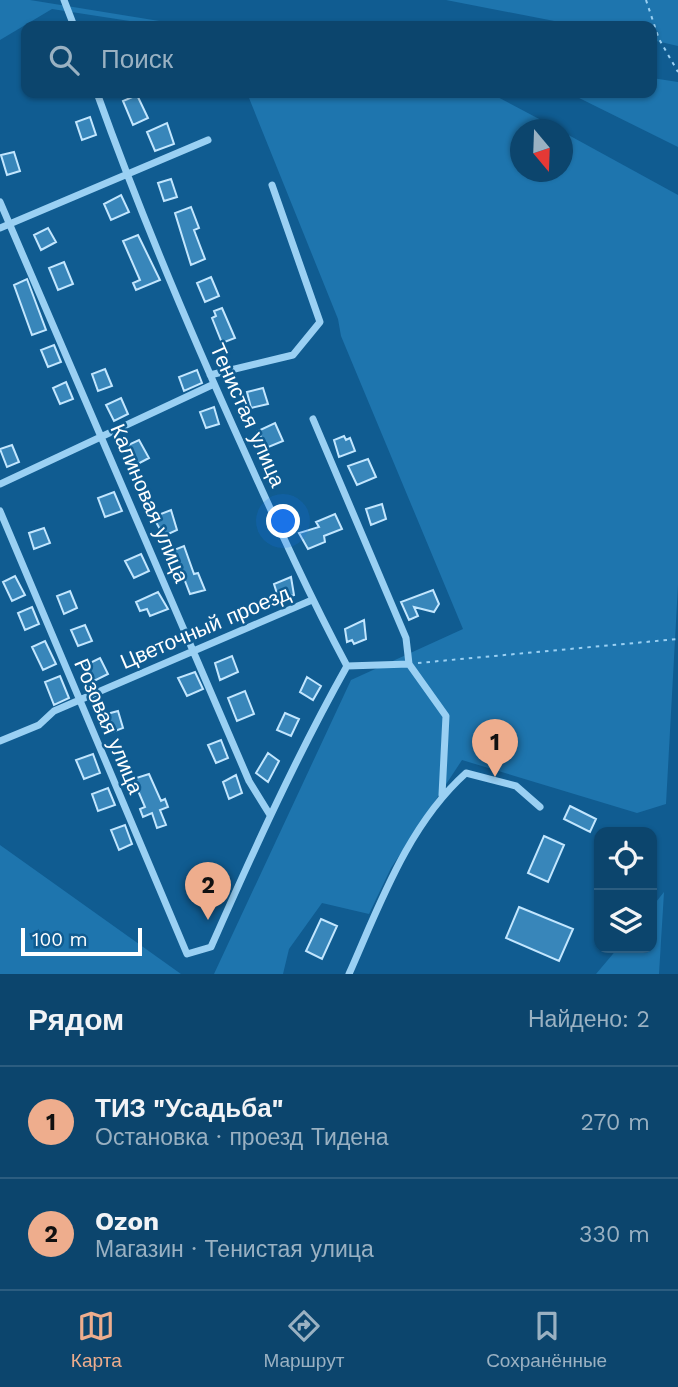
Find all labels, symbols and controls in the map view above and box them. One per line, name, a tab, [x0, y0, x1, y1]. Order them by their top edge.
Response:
search box	[21, 21, 657, 98]
icon: search	[45, 41, 83, 79]
text: Поиск	[101, 44, 173, 74]
north arrow	[510, 119, 573, 182]
street label: Тенистая улица	[205, 339, 291, 491]
street label: Калиновая улица	[105, 420, 195, 586]
your location	[266, 504, 300, 538]
street label: Цветочный проезд	[116, 580, 294, 674]
street label: Розовая улица	[69, 655, 149, 798]
pin: 1	[472, 719, 518, 777]
map controls	[594, 827, 657, 953]
button: locate	[594, 827, 657, 890]
pin: 2	[185, 862, 231, 920]
button: layers	[594, 890, 657, 953]
scale bar	[21, 925, 142, 957]
text: 100 m	[32, 928, 88, 951]
text: Рядом	[28, 1002, 124, 1037]
text: Найдено: 2	[528, 1006, 650, 1033]
text: ТИЗ "Усадьба"	[95, 1093, 283, 1123]
text: 1	[46, 1109, 56, 1136]
text: 270 m	[581, 1109, 650, 1136]
text: Остановка · проезд Тидена	[95, 1124, 389, 1151]
text: Ozon	[95, 1206, 159, 1236]
text: 2	[44, 1221, 58, 1248]
text: 330 m	[579, 1221, 650, 1248]
text: Магазин · Тенистая улица	[95, 1236, 374, 1263]
tab: Карта	[71, 1307, 122, 1372]
tab: Маршрут	[263, 1307, 344, 1372]
tab: Сохранённые	[486, 1307, 607, 1372]

